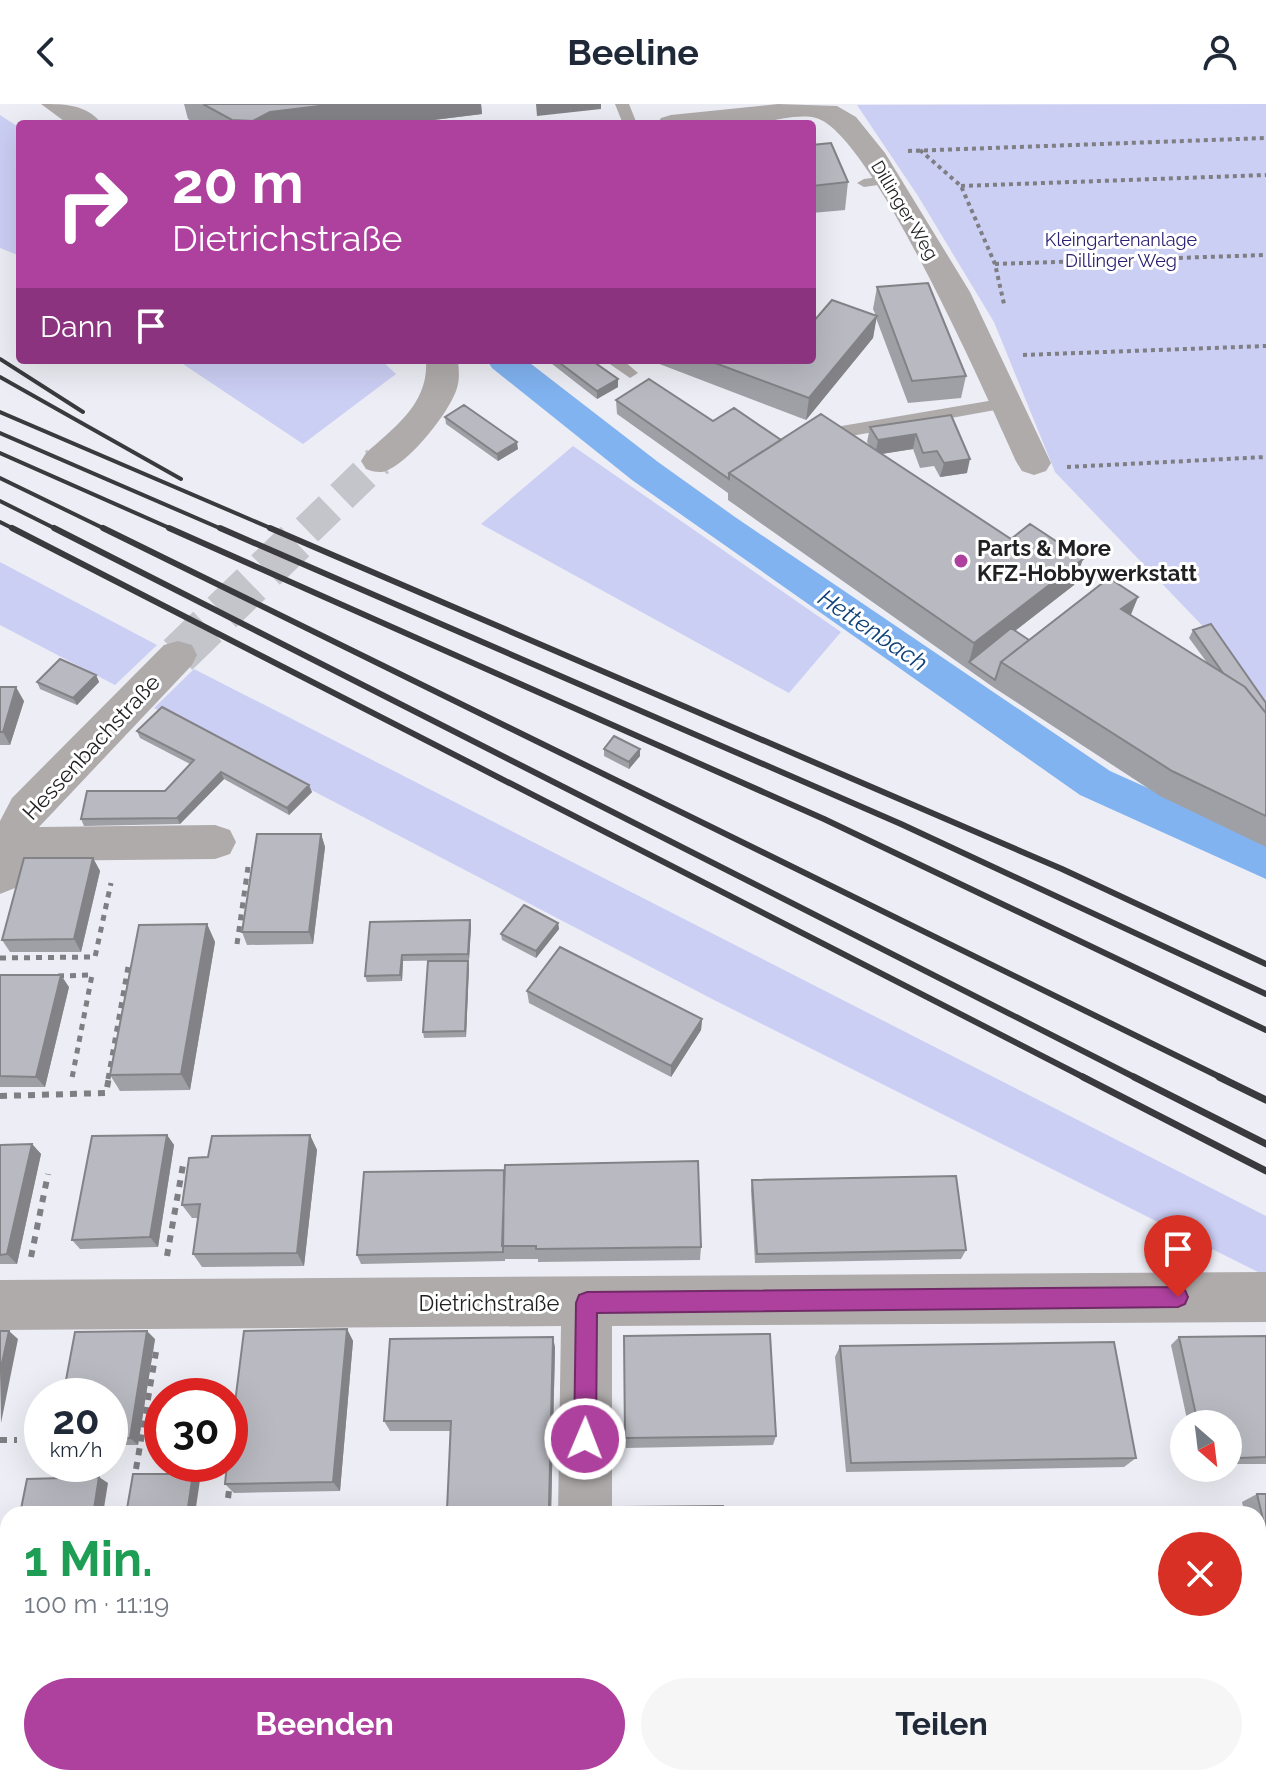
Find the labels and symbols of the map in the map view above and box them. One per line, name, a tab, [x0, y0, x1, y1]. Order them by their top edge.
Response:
street label: Dillinger Weg	[867, 157, 943, 263]
park label: Kleingartenanlage Dillinger Weg	[1045, 229, 1198, 271]
place label: Parts & More KFZ-Hobbywerkstatt	[977, 535, 1198, 586]
marker: Parts & More KFZ-Hobbywerkstatt	[952, 552, 970, 570]
water label: Hettenbach	[813, 583, 933, 677]
street label: Hessenbachstraße	[17, 669, 165, 825]
pin	[1144, 1215, 1212, 1297]
street label: Dietrichstraße	[419, 1290, 559, 1316]
speed limit sign: 30	[144, 1378, 248, 1482]
position arrow	[543, 1397, 627, 1481]
north arrow	[1170, 1410, 1242, 1482]

